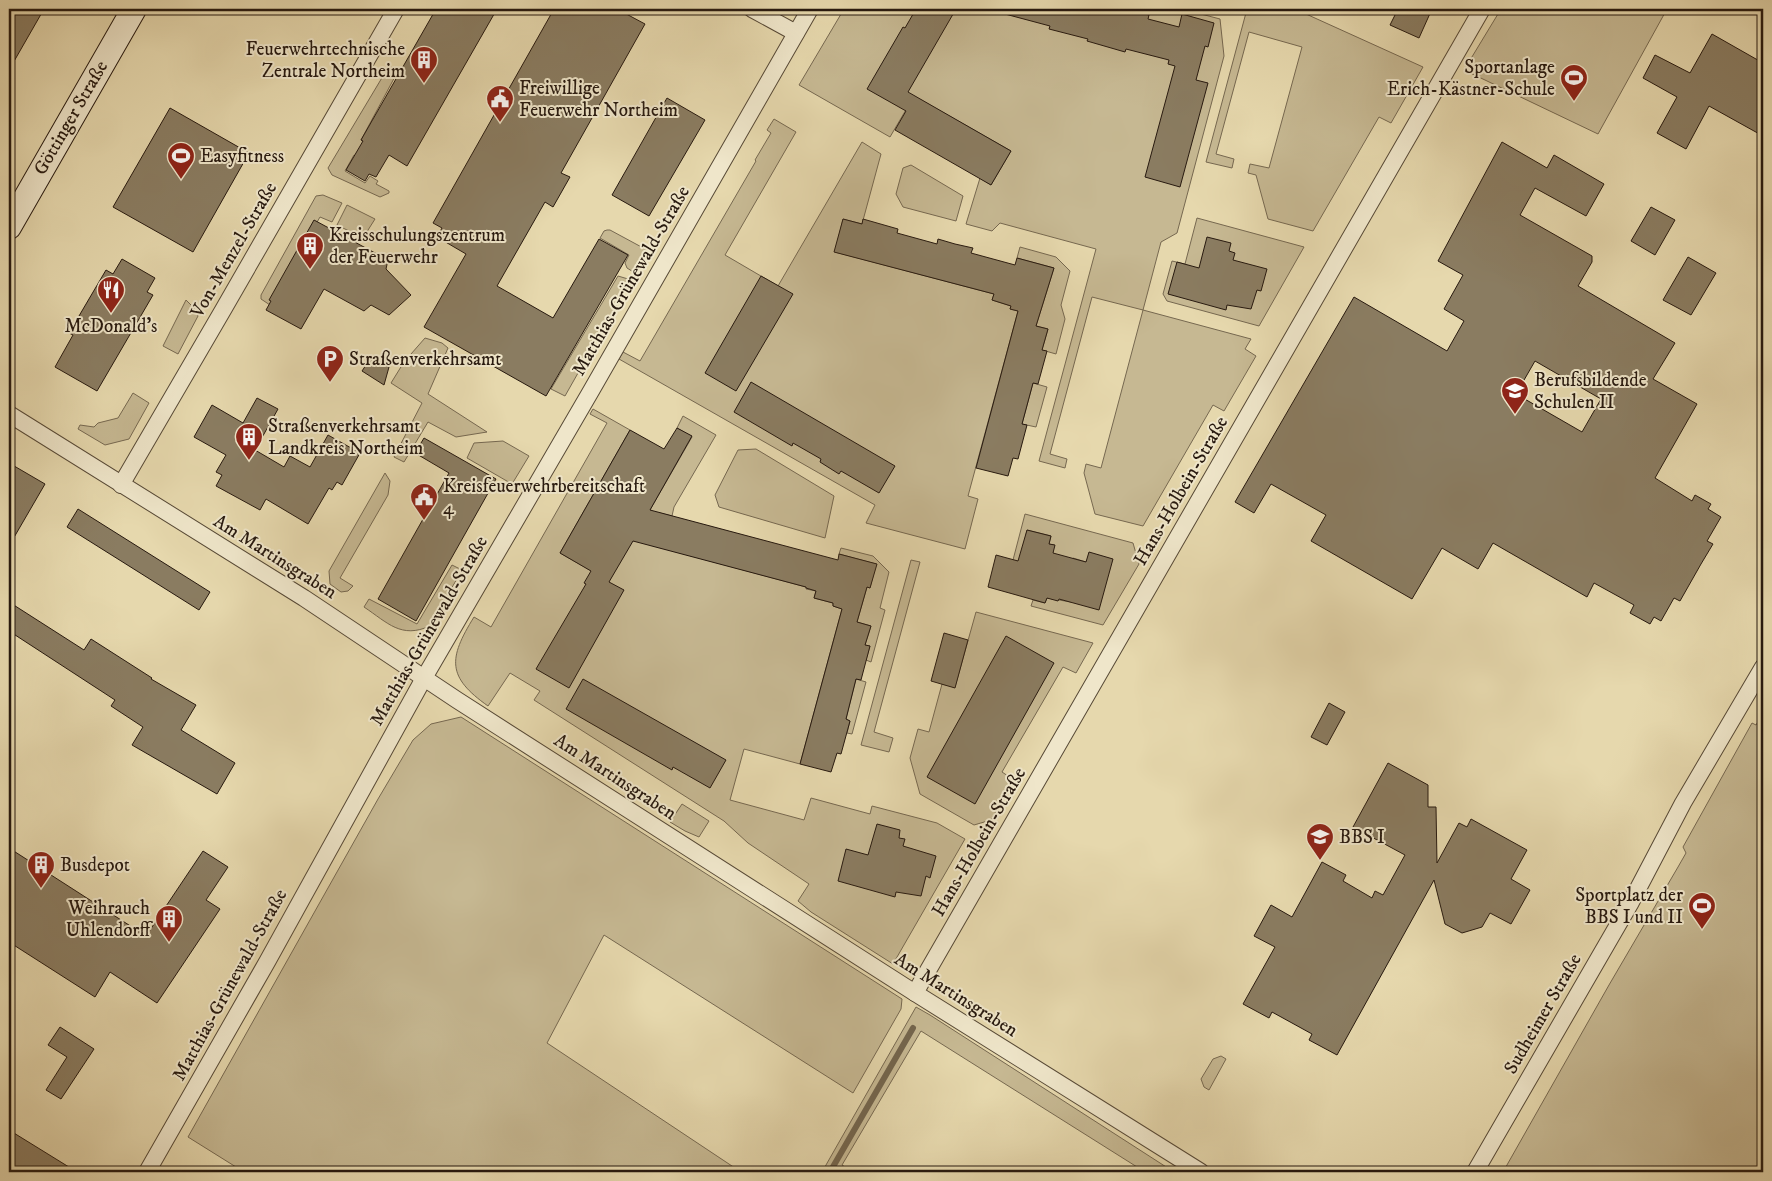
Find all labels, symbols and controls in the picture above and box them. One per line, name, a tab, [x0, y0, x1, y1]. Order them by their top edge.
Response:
place label: Feuerwehrtechnische Zentrale Northeim	[245, 38, 405, 83]
building icon: Feuerwehrtechnische Zentrale Northeim	[409, 45, 439, 84]
place label: Sportanlage Erich-Kästner-Schule	[1387, 56, 1555, 101]
street label: Göttinger Straße	[29, 57, 113, 179]
sports icon: Sportanlage Erich-Kästner-Schule	[1559, 63, 1589, 102]
place label: Freiwillige Feuerwehr Northeim	[519, 77, 678, 122]
public building icon: Freiwillige Feuerwehr Northeim	[485, 84, 515, 123]
sports icon: Easyfitness	[166, 141, 196, 180]
place label: Easyfitness	[200, 145, 284, 168]
street label: Von-Menzel-Straße	[185, 178, 282, 323]
street label: Matthias-Grünewald-Straße	[567, 182, 695, 380]
place label: Kreisschulungszentrum der Feuerwehr	[329, 224, 505, 269]
building icon: Kreisschulungszentrum der Feuerwehr	[295, 231, 325, 270]
restaurant icon: McDonald's	[96, 275, 126, 314]
place label: McDonald's	[65, 315, 157, 338]
parking icon: Straßenverkehrsamt	[315, 344, 345, 383]
place label: Straßenverkehrsamt	[349, 348, 501, 371]
place label: Berufsbildende Schulen II	[1534, 369, 1647, 414]
school or university icon: Berufsbildende Schulen II	[1500, 376, 1530, 415]
street label: Hans-Holbein-Straße	[1129, 412, 1233, 570]
place label: Straßenverkehrsamt Landkreis Northeim	[268, 415, 423, 460]
building icon: Straßenverkehrsamt Landkreis Northeim	[234, 422, 264, 461]
place label: Kreisfeuerwehrbereitschaft 4	[443, 475, 645, 520]
public building icon: Kreisfeuerwehrbereitschaft 4	[409, 482, 439, 521]
street label: Am Martinsgraben	[209, 510, 341, 604]
street label: Matthias-Grünewald-Straße	[365, 532, 493, 730]
street label: Am Martinsgraben	[549, 729, 681, 825]
street label: Hans-Holbein-Straße	[927, 763, 1031, 921]
school or university icon: BBS I	[1305, 822, 1335, 861]
place label: BBS I	[1339, 826, 1385, 849]
building icon: Busdepot	[26, 850, 56, 889]
place label: Busdepot	[60, 854, 130, 877]
place label: Sportplatz der BBS I und II	[1575, 884, 1683, 929]
street label: Matthias-Grünewald-Straße	[168, 885, 292, 1085]
sports icon: Sportplatz der BBS I und II	[1687, 891, 1717, 930]
place label: Weihrauch Uhlendorff	[66, 897, 153, 942]
building icon: Weihrauch Uhlendorff	[154, 904, 184, 943]
street label: Am Martinsgraben	[890, 948, 1022, 1042]
street label: Sudheimer Straße	[1499, 950, 1587, 1078]

